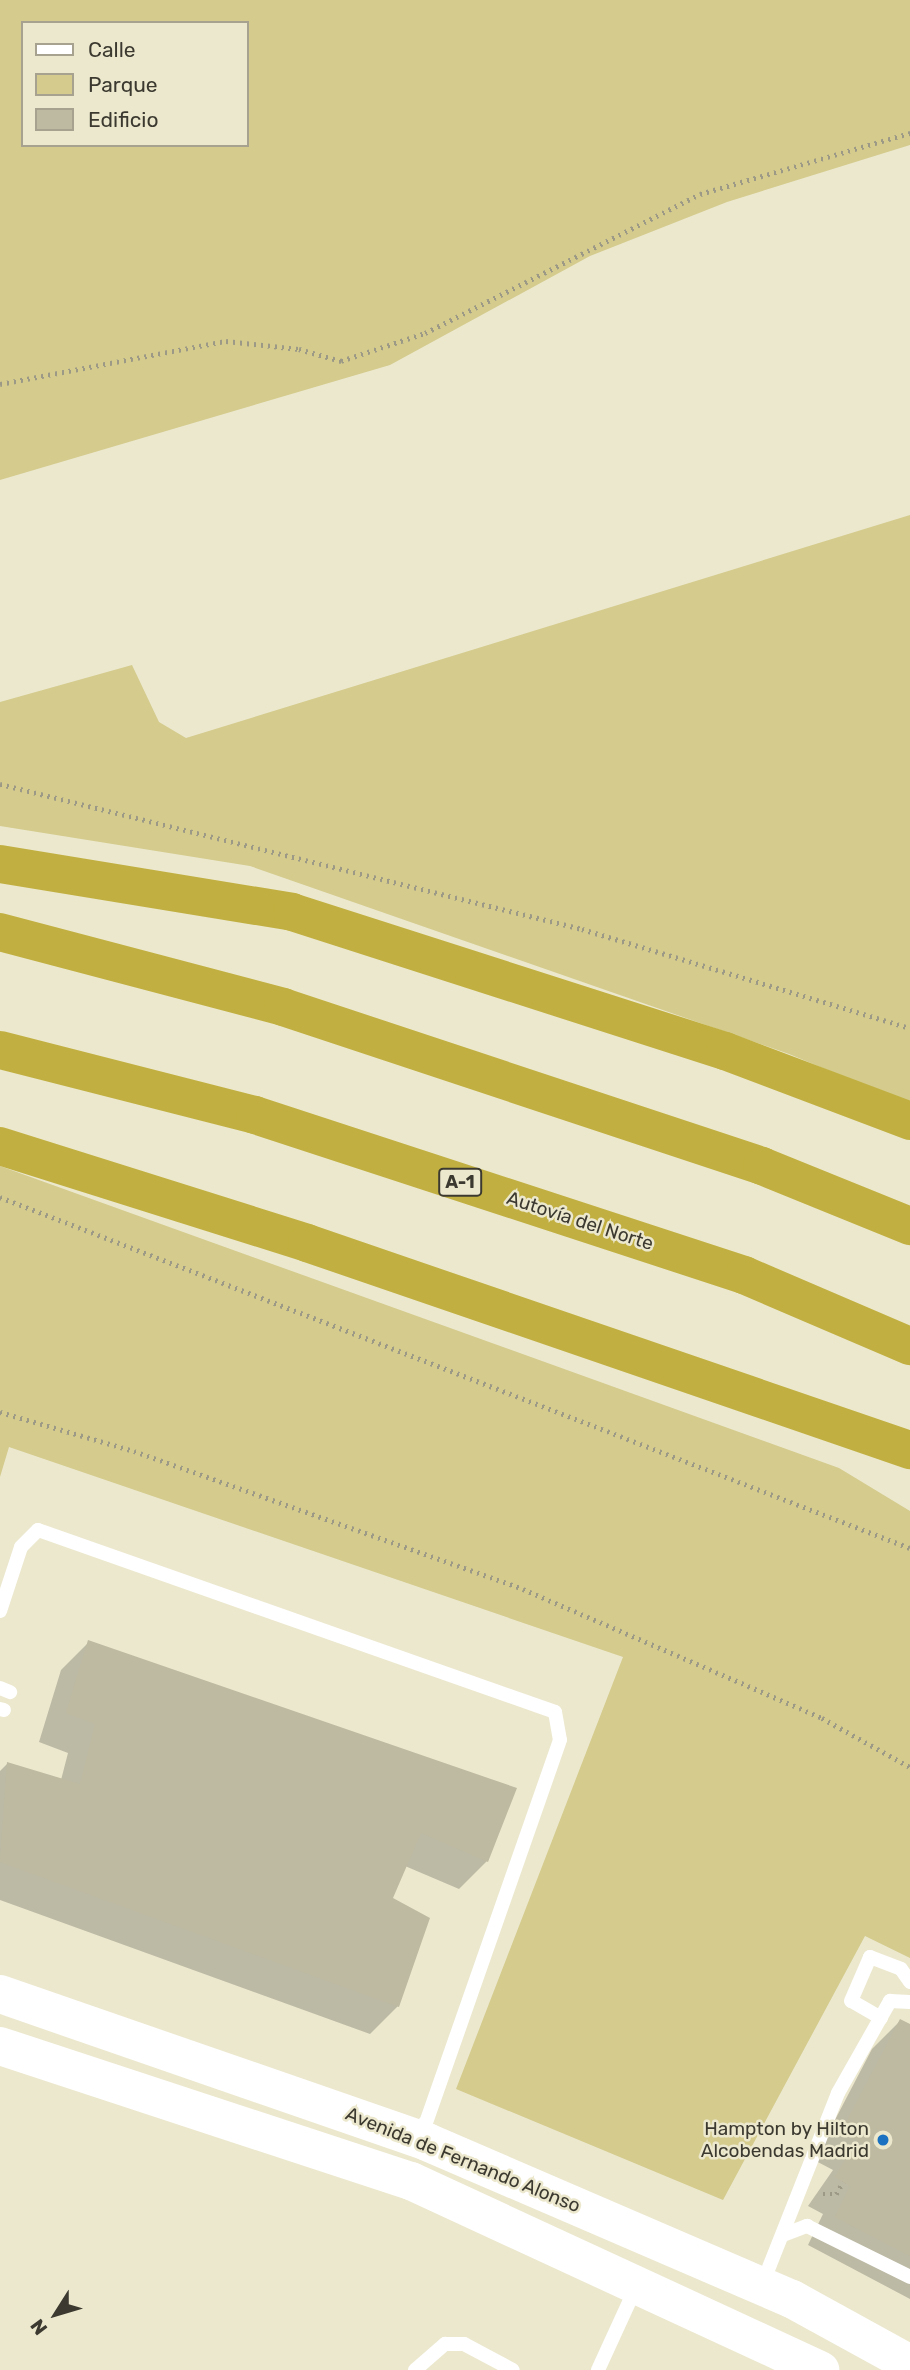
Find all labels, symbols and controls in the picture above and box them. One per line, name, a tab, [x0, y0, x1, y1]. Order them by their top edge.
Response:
legend	[21, 21, 248, 147]
text: Calle	[88, 37, 136, 62]
text: Parque	[88, 72, 158, 97]
text: Edificio	[88, 107, 158, 132]
road number: A-1	[437, 1168, 483, 1196]
street label: Autovía del Norte	[504, 1187, 656, 1255]
street label: Avenida de Fernando Alonso	[342, 2102, 584, 2218]
place label: Hampton by Hilton Alcobendas Madrid	[701, 2118, 869, 2162]
marker: Hampton by Hilton Alcobendas Madrid	[875, 2132, 891, 2148]
north arrow	[21, 2279, 91, 2349]
text: N	[26, 2315, 52, 2339]

